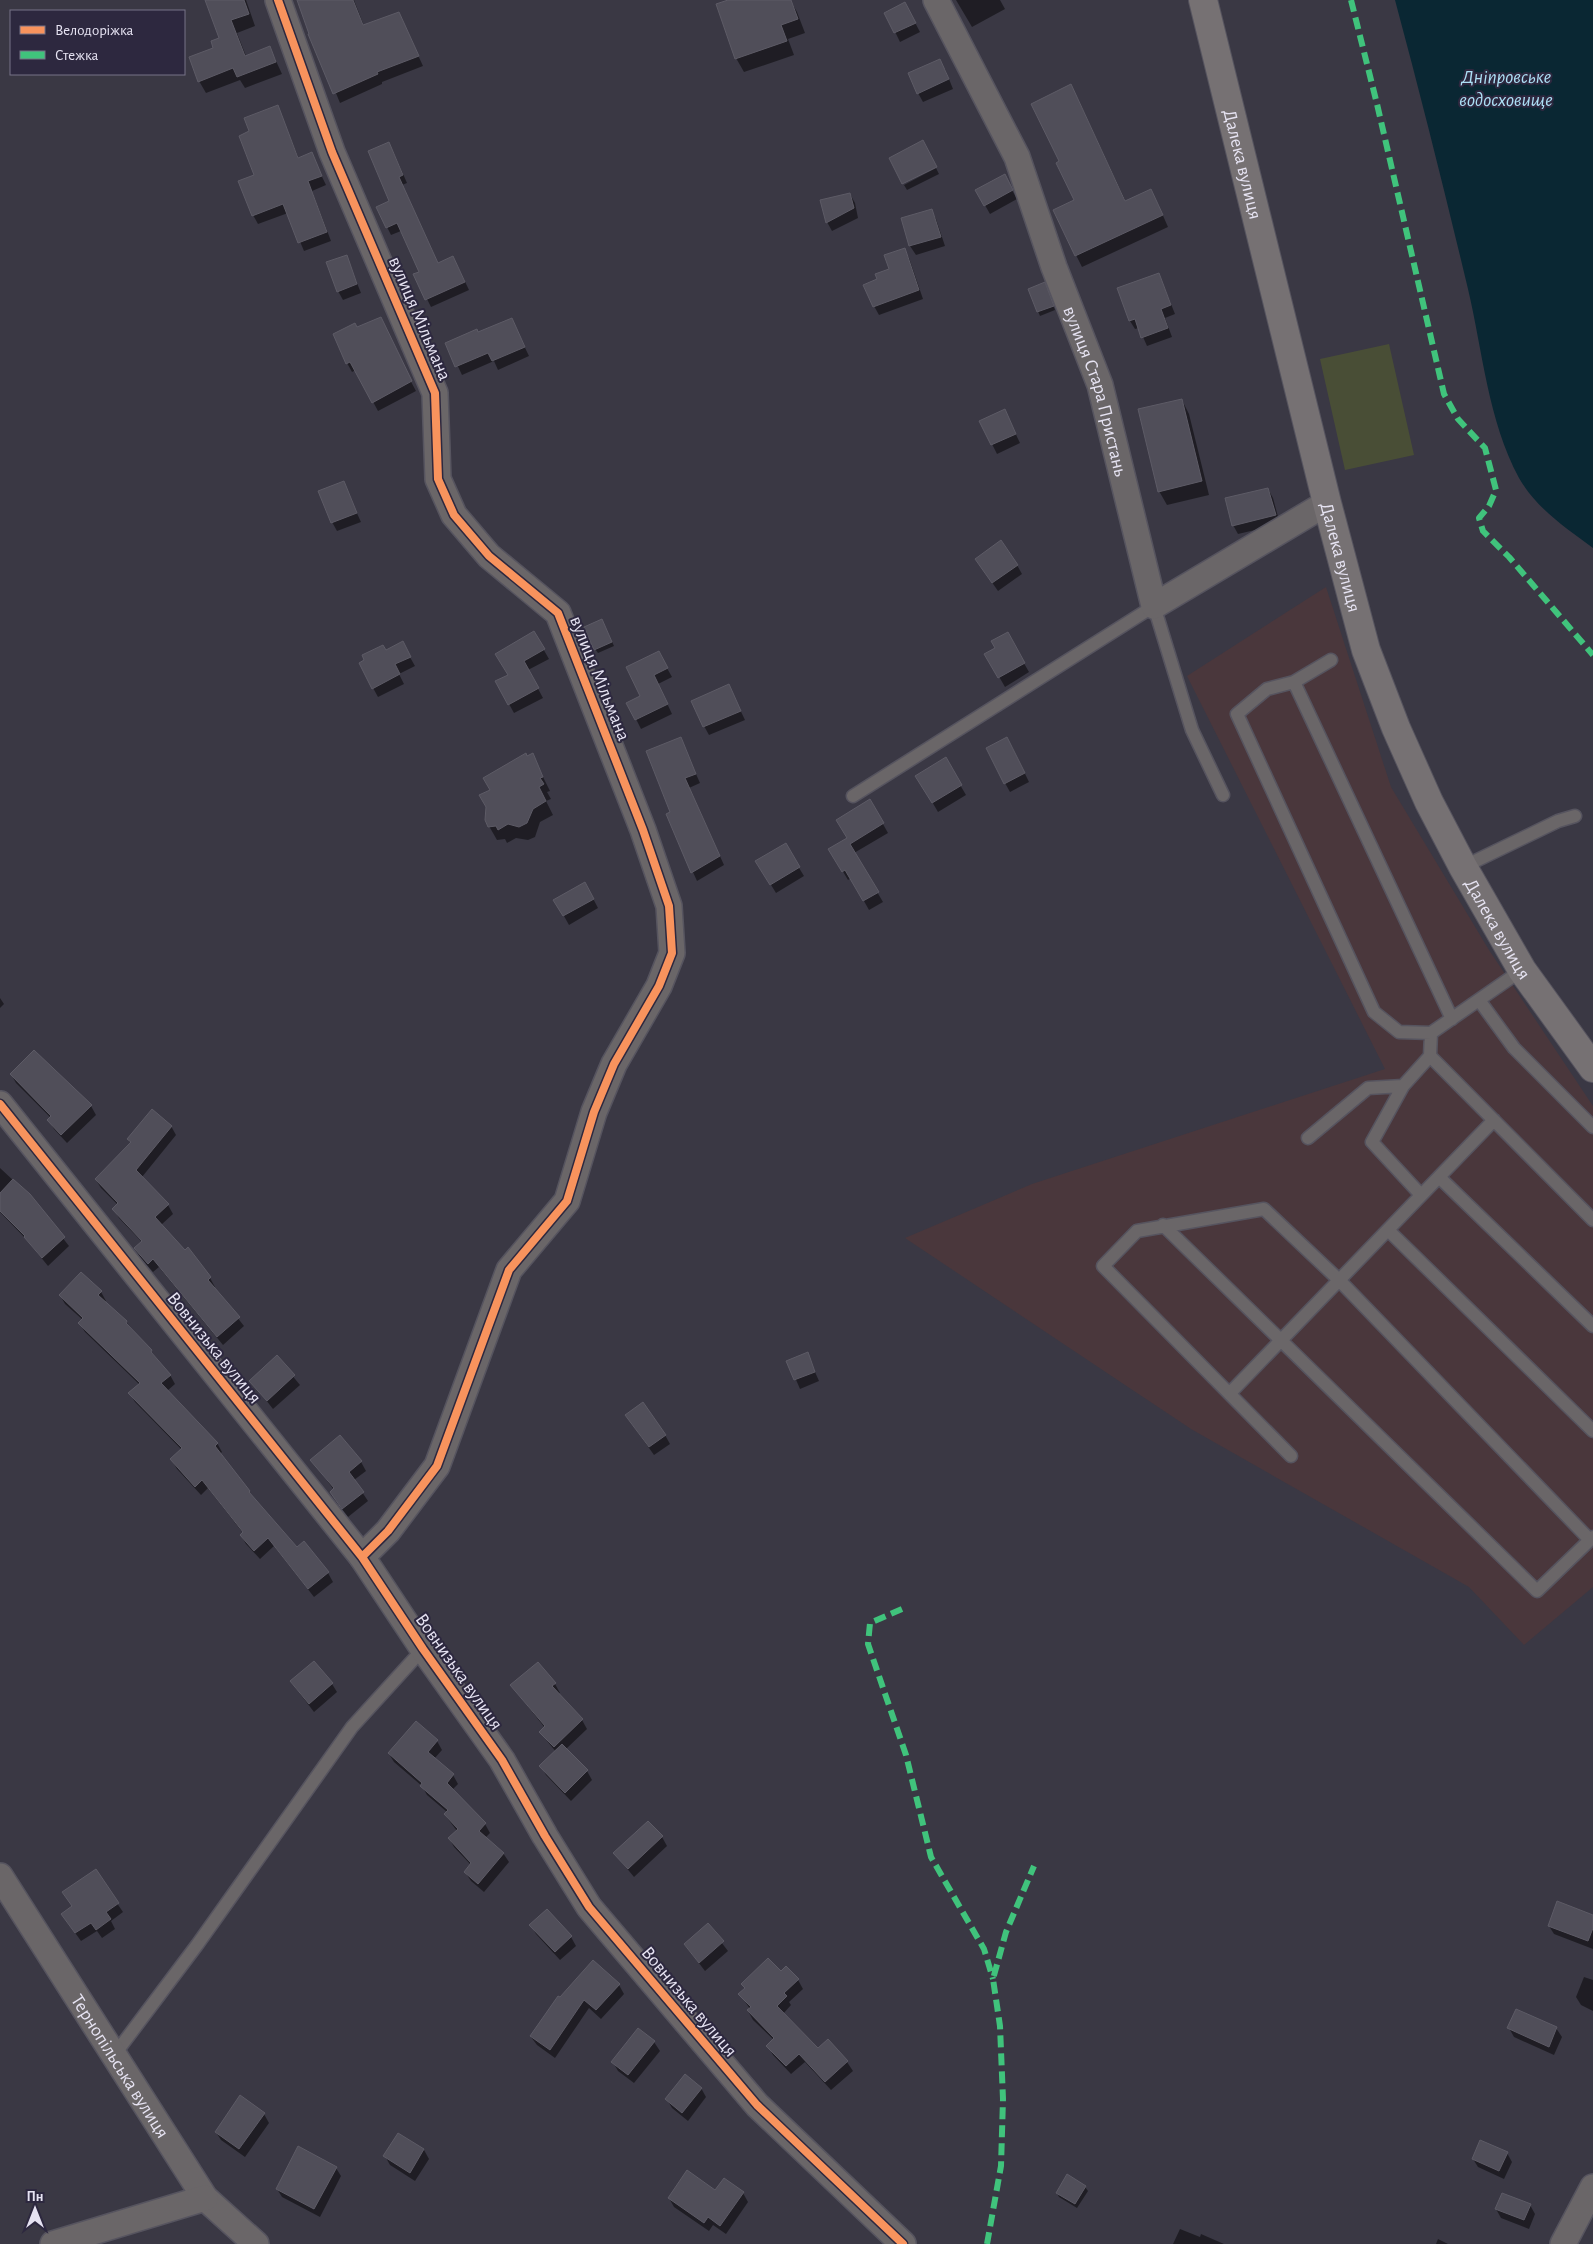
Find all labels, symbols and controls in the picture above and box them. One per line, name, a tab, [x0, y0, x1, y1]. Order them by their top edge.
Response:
legend	[10, 10, 185, 75]
text: Велодоріжка	[55, 23, 134, 38]
text: Стежка	[55, 48, 99, 63]
water label: Дніпровське водосховище	[1459, 67, 1553, 110]
street label: Далека вулиця	[1219, 107, 1265, 222]
street label: вулиця Мільмана	[385, 254, 454, 384]
street label: вулиця Стара Пристань	[1059, 304, 1130, 478]
street label: Далека вулиця	[1316, 500, 1364, 614]
street label: вулиця Мільмана	[566, 613, 633, 744]
street label: Далека вулиця	[1461, 876, 1534, 983]
street label: Вовнизька вулиця	[163, 1288, 265, 1407]
street label: Вовнизька вулиця	[412, 1610, 506, 1734]
street label: Вовнизька вулиця	[637, 1943, 740, 2061]
street label: Тернопільська вулиця	[67, 1992, 172, 2142]
north arrow	[10, 2184, 60, 2234]
text: Пн	[26, 2190, 44, 2204]

